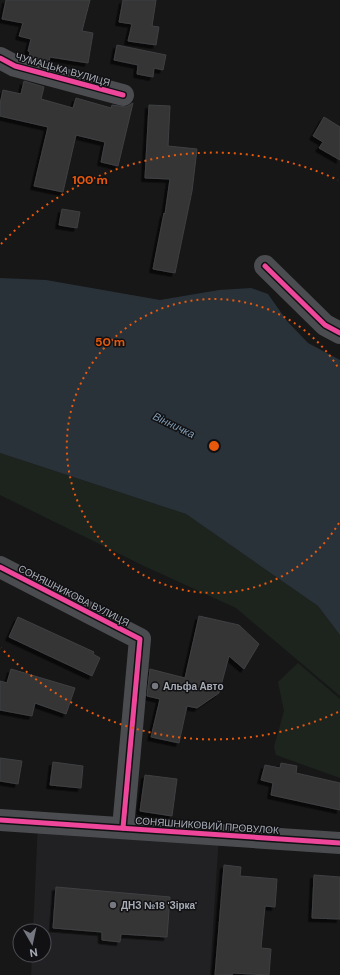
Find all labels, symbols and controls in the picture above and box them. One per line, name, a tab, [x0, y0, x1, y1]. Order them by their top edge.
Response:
street label: ЧУМАЦЬКА ВУЛИЦЯ	[14, 50, 112, 89]
text: 100 m	[72, 172, 108, 188]
text: 50 m	[95, 334, 125, 350]
water label: Вінничка	[151, 409, 197, 441]
centre of rings	[207, 439, 221, 453]
street label: СОНЯШНИКОВА ВУЛИЦЯ	[16, 562, 131, 629]
place label: Альфа Авто	[163, 680, 224, 693]
marker: Альфа Авто	[150, 681, 160, 691]
street label: СОНЯШНИКОВИЙ ПРОВУЛОК	[135, 814, 279, 837]
place label: ДНЗ №18 'Зірка'	[121, 899, 197, 912]
marker: ДНЗ №18 'Зірка'	[108, 900, 118, 910]
north arrow	[12, 923, 52, 963]
text: N	[29, 945, 39, 960]

